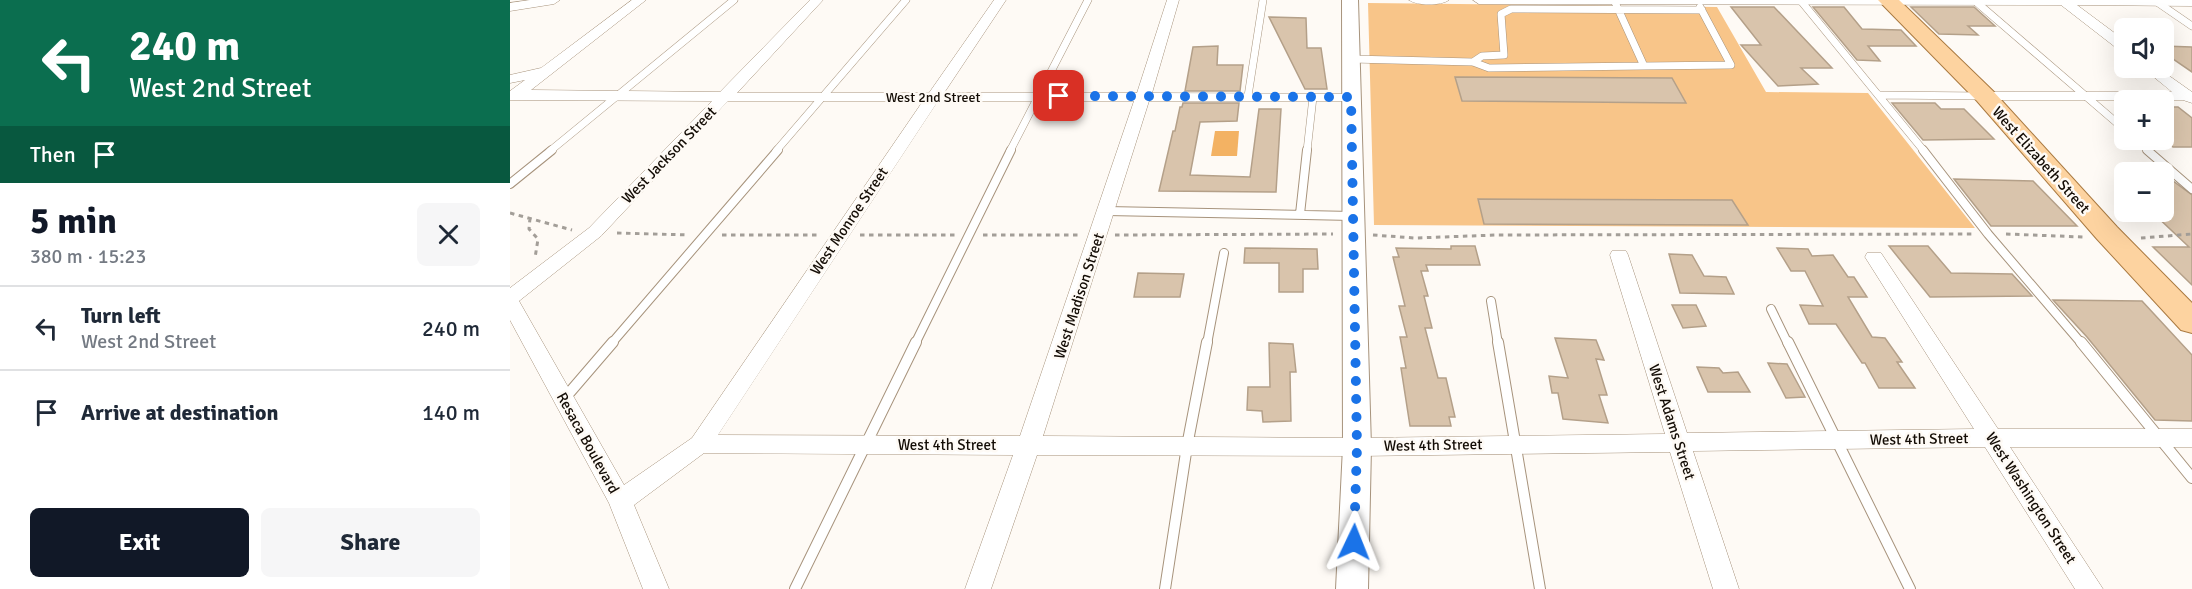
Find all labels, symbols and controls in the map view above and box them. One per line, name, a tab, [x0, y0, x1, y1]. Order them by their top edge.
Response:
map controls	[2114, 18, 2174, 222]
button: sound	[2114, 18, 2174, 78]
text: 240 m	[129, 21, 240, 72]
icon: left	[30, 24, 108, 102]
pin	[1033, 70, 1084, 121]
text: West 2nd Street	[129, 72, 312, 105]
icon: arrive	[1042, 79, 1075, 112]
street label: West 2nd Street	[886, 89, 980, 106]
button: +	[2114, 90, 2174, 150]
street label: West Jackson Street	[618, 103, 720, 207]
street label: West Elizabeth Street	[1988, 103, 2094, 217]
icon: arrive	[88, 138, 121, 171]
text: Then	[30, 141, 76, 168]
button: −	[2114, 162, 2174, 222]
street label: West Monroe Street	[806, 164, 892, 278]
text: 5 min	[30, 199, 117, 244]
button: close	[417, 203, 480, 266]
street label: West Madison Street	[1050, 231, 1108, 361]
text: 380 m · 15:23	[30, 244, 146, 269]
text: Turn left	[81, 302, 161, 329]
icon: left	[30, 312, 63, 345]
text: 240 m	[422, 315, 480, 342]
text: West 2nd Street	[81, 329, 216, 354]
street label: West Adams Street	[1645, 362, 1699, 482]
street label: Resaca Boulevard	[553, 389, 623, 497]
icon: arrive	[30, 396, 63, 429]
text: Arrive at destination	[81, 399, 278, 426]
text: 140 m	[422, 399, 480, 426]
street label: West 4th Street	[1870, 429, 1968, 449]
street label: West Washington Street	[1982, 429, 2080, 567]
street label: West 4th Street	[1384, 435, 1482, 455]
street label: West 4th Street	[898, 436, 996, 454]
button: Exit	[30, 508, 249, 577]
button: Share	[261, 508, 480, 577]
position arrow	[1322, 510, 1386, 574]

